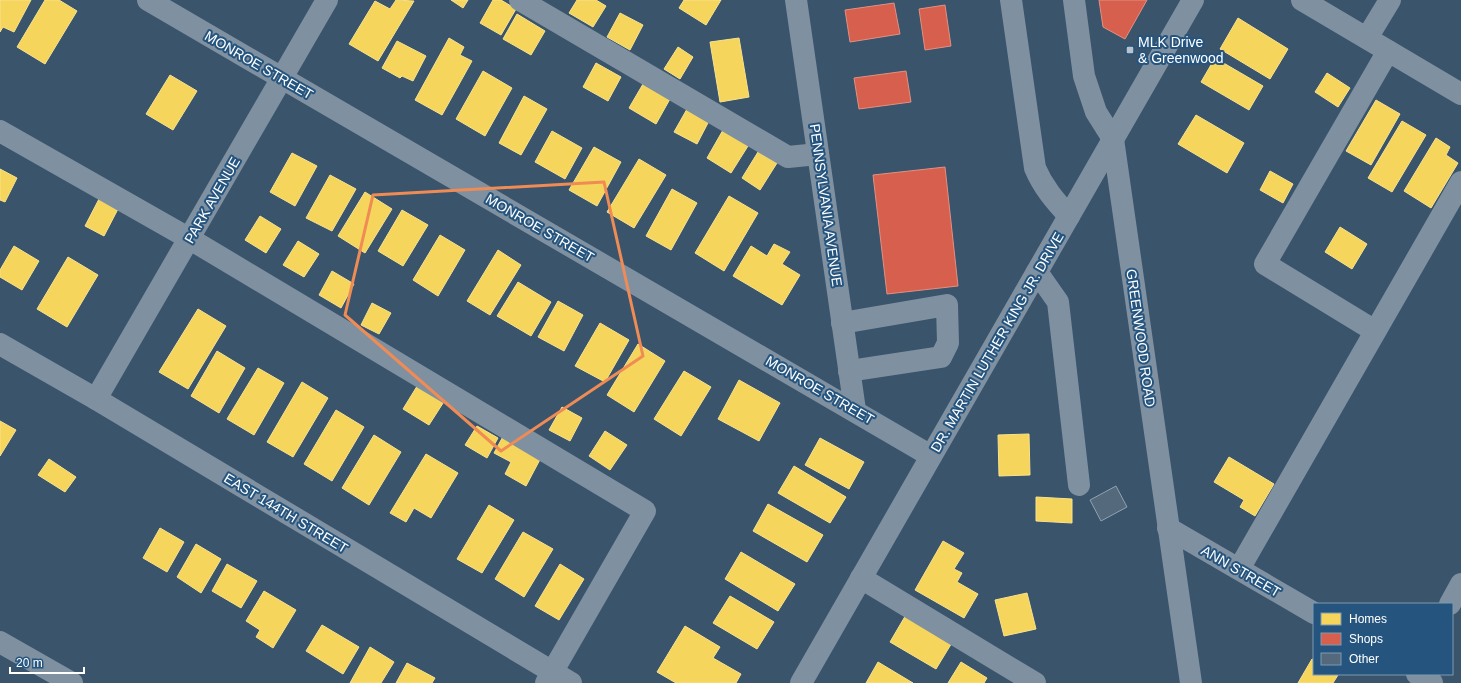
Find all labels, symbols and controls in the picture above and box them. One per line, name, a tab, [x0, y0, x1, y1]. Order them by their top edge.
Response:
street label: MONROE STREET	[202, 28, 316, 103]
place label: MLK Drive & Greenwood	[1138, 34, 1224, 66]
marker: MLK Drive & Greenwood	[1125, 45, 1135, 55]
street label: PENNSYLVANIA AVENUE	[807, 123, 845, 287]
street label: PARK AVENUE	[181, 154, 243, 246]
street label: MONROE STREET	[483, 191, 597, 266]
street label: DR. MARTIN LUTHER KING JR. DRIVE	[927, 229, 1067, 455]
street label: GREENWOOD ROAD	[1123, 268, 1159, 408]
street label: MONROE STREET	[763, 353, 877, 428]
street label: EAST 144TH STREET	[221, 470, 351, 556]
street label: ANN STREET	[1199, 542, 1284, 600]
legend	[1313, 603, 1453, 675]
text: Homes	[1349, 612, 1387, 626]
text: Shops	[1349, 632, 1383, 646]
scale bar	[10, 649, 84, 675]
text: Other	[1349, 652, 1379, 666]
text: 20 m	[16, 656, 43, 670]

